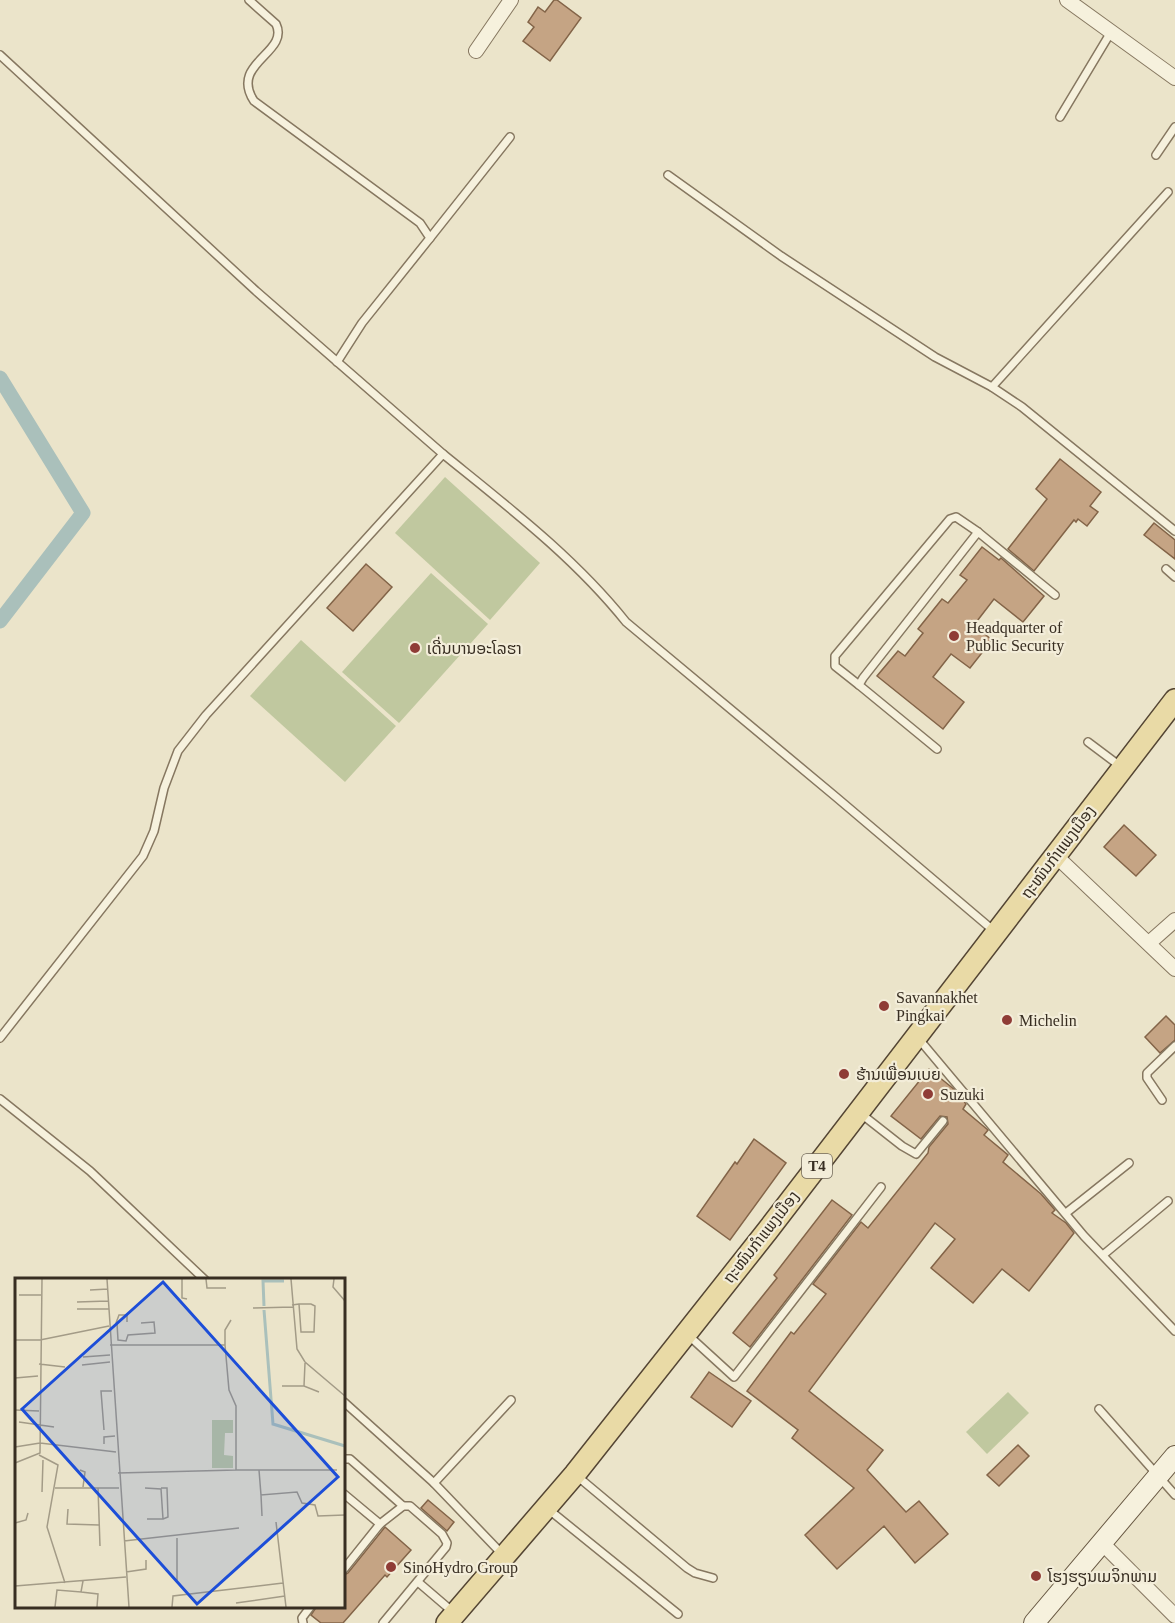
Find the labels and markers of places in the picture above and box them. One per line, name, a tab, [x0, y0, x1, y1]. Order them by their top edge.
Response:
place label: Headquarter of Public Security	[966, 619, 1064, 655]
marker: Headquarter of Public Security	[947, 629, 961, 643]
place label: ເດີ່ນບານອະໂລຮາ	[427, 636, 522, 657]
marker: ເດີ່ນບານອະໂລຮາ	[408, 641, 422, 655]
place label: Savannakhet Pingkai	[896, 989, 978, 1025]
marker: Savannakhet Pingkai	[877, 999, 891, 1013]
place label: Michelin	[1019, 1012, 1077, 1029]
marker: Michelin	[1000, 1013, 1014, 1027]
place label: ຮ້ານເພື່ອນເບຍ	[856, 1062, 941, 1083]
marker: ຮ້ານເພື່ອນເບຍ	[837, 1067, 851, 1081]
place label: Suzuki	[940, 1086, 985, 1103]
marker: Suzuki	[921, 1087, 935, 1101]
place label: SinoHydro Group	[403, 1559, 518, 1577]
marker: SinoHydro Group	[384, 1560, 398, 1574]
place label: ໂຮງຮຽນເມຈິກພາມ	[1047, 1568, 1157, 1587]
marker: ໂຮງຮຽນເມຈິກພາມ	[1029, 1569, 1043, 1583]

